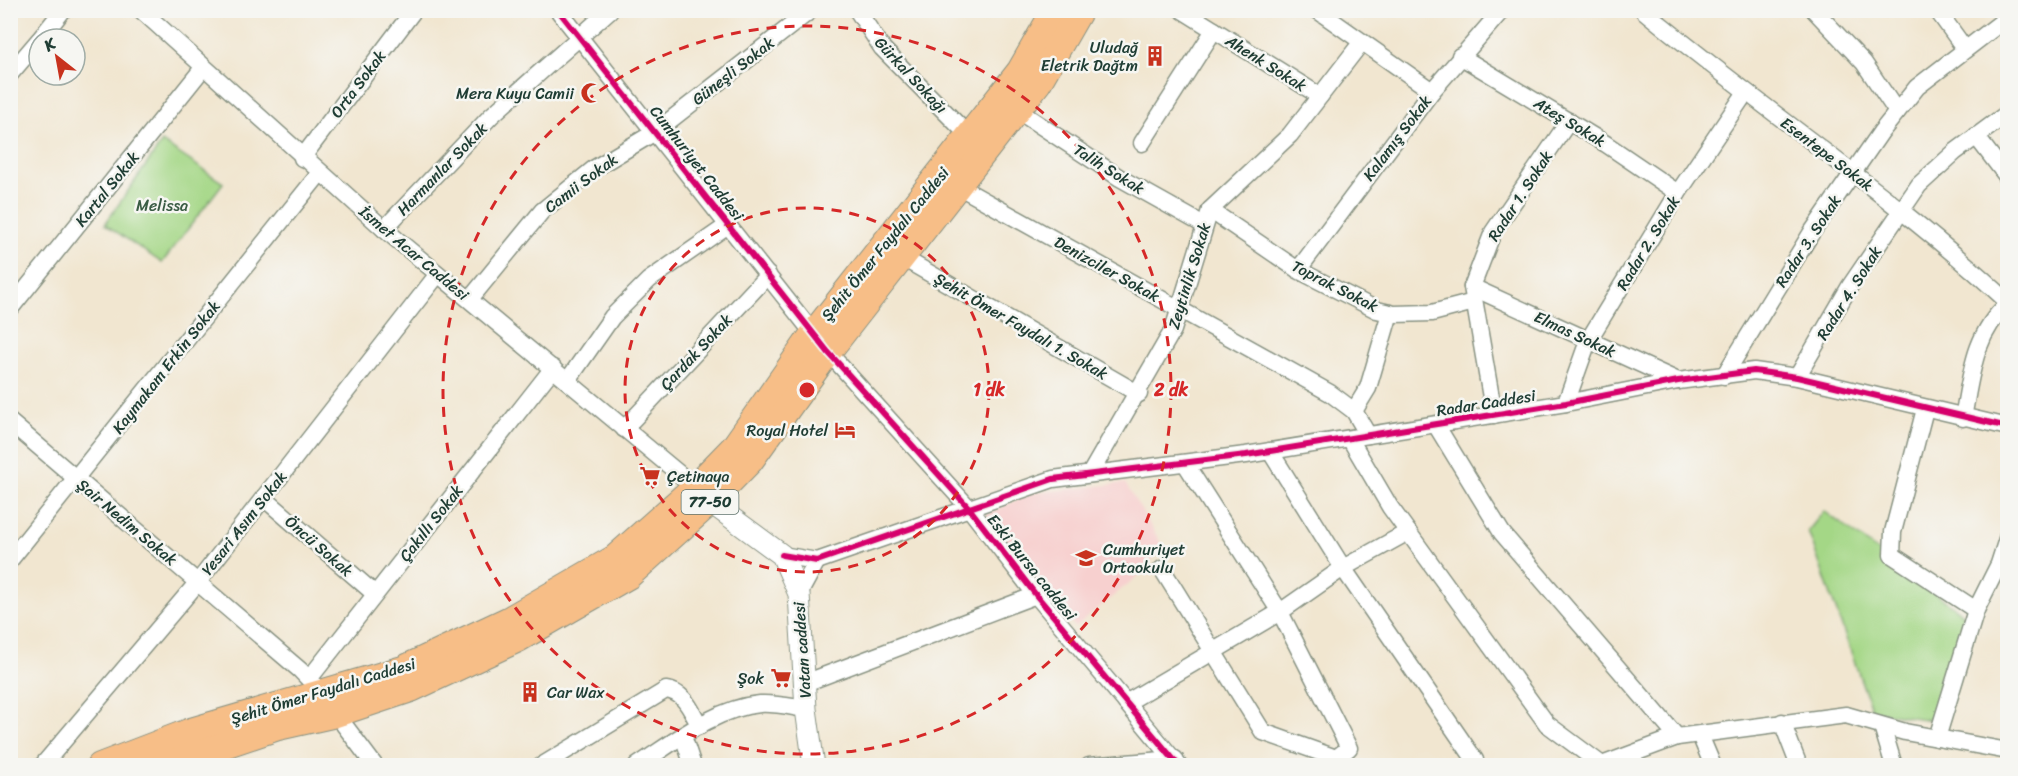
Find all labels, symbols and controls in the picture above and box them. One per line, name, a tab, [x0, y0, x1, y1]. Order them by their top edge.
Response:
street label: Ahenk Sokak	[1219, 26, 1313, 100]
north arrow	[27, 27, 87, 87]
text: K	[37, 29, 62, 60]
street label: Güneşli Sokak	[685, 29, 781, 113]
street label: Gürkal Sokağı	[867, 29, 955, 121]
place label: Uludağ Eletrik Dağtm	[1041, 33, 1139, 80]
street label: Orta Sokak	[323, 43, 394, 124]
building icon: Uludağ Eletrik Dağtm	[1143, 44, 1167, 68]
place label: Mera Kuyu Camii	[456, 79, 575, 108]
mosque icon: Mera Kuyu Camii	[579, 81, 603, 105]
street label: Kalamış Sokak	[1355, 88, 1440, 187]
street label: Ateş Sokak	[1527, 88, 1612, 155]
street label: Cumhuriyet Caddesi	[642, 99, 752, 228]
street label: Esentepe Sokak	[1774, 109, 1880, 199]
street label: Harmanlar Sokak	[389, 115, 495, 223]
street label: Talih Sokak	[1067, 136, 1151, 203]
street label: Kartal Sokak	[67, 144, 147, 234]
street label: Radar 1. Sokak	[1480, 144, 1561, 248]
street label: Camii Sokak	[538, 145, 624, 221]
street label: Şehit Ömer Faydalı Caddesi	[813, 160, 957, 328]
street label: Radar 3. Sokak	[1767, 188, 1849, 293]
street label: Radar 2. Sokak	[1608, 190, 1688, 296]
park label: Melissa	[136, 191, 188, 220]
street label: İsmet Acar Caddesi	[351, 197, 476, 308]
street label: Zeytinlik Sokak	[1159, 219, 1219, 333]
street label: Denizciler Sokak	[1049, 228, 1166, 310]
street label: Radar 4. Sokak	[1808, 239, 1890, 346]
street label: Toprak Sokak	[1286, 252, 1384, 321]
street label: Şehit Ömer Faydalı 1. Sokak	[928, 264, 1114, 388]
street label: Kaymakam Erkin Sokak	[104, 294, 228, 440]
street label: Elmas Sokak	[1529, 302, 1621, 366]
street label: Çardak Sokak	[652, 306, 740, 397]
text: 1 dk	[973, 374, 1005, 406]
text: 2 dk	[1153, 374, 1188, 406]
centre of rings	[797, 380, 817, 400]
street label: Radar Caddesi	[1434, 381, 1538, 425]
place label: Royal Hotel	[747, 416, 828, 445]
hotel icon: Royal Hotel	[833, 418, 857, 442]
place label: Çetinaya	[667, 462, 730, 491]
street label: Yesari Asım Sokak	[193, 464, 295, 582]
supermarket icon: Çetinaya	[638, 464, 662, 488]
street label: Şair Nedim Sokak	[70, 471, 184, 573]
street label: Çakıllı Sokak	[391, 477, 471, 568]
road number: 77-50	[682, 490, 738, 514]
street label: Eski Bursa caddesi	[980, 507, 1085, 627]
street label: Öncü Sokak	[278, 508, 360, 584]
place label: Cumhuriyet Ortaokulu	[1103, 535, 1185, 582]
school or university icon: Cumhuriyet Ortaokulu	[1074, 546, 1098, 570]
street label: Vatan caddesi	[784, 600, 820, 699]
street label: Şehit Ömer Faydalı Caddesi	[227, 649, 420, 733]
place label: Şok	[737, 664, 764, 693]
supermarket icon: Şok	[769, 666, 793, 690]
place label: Car Wax	[547, 678, 605, 707]
building icon: Car Wax	[518, 680, 542, 704]

